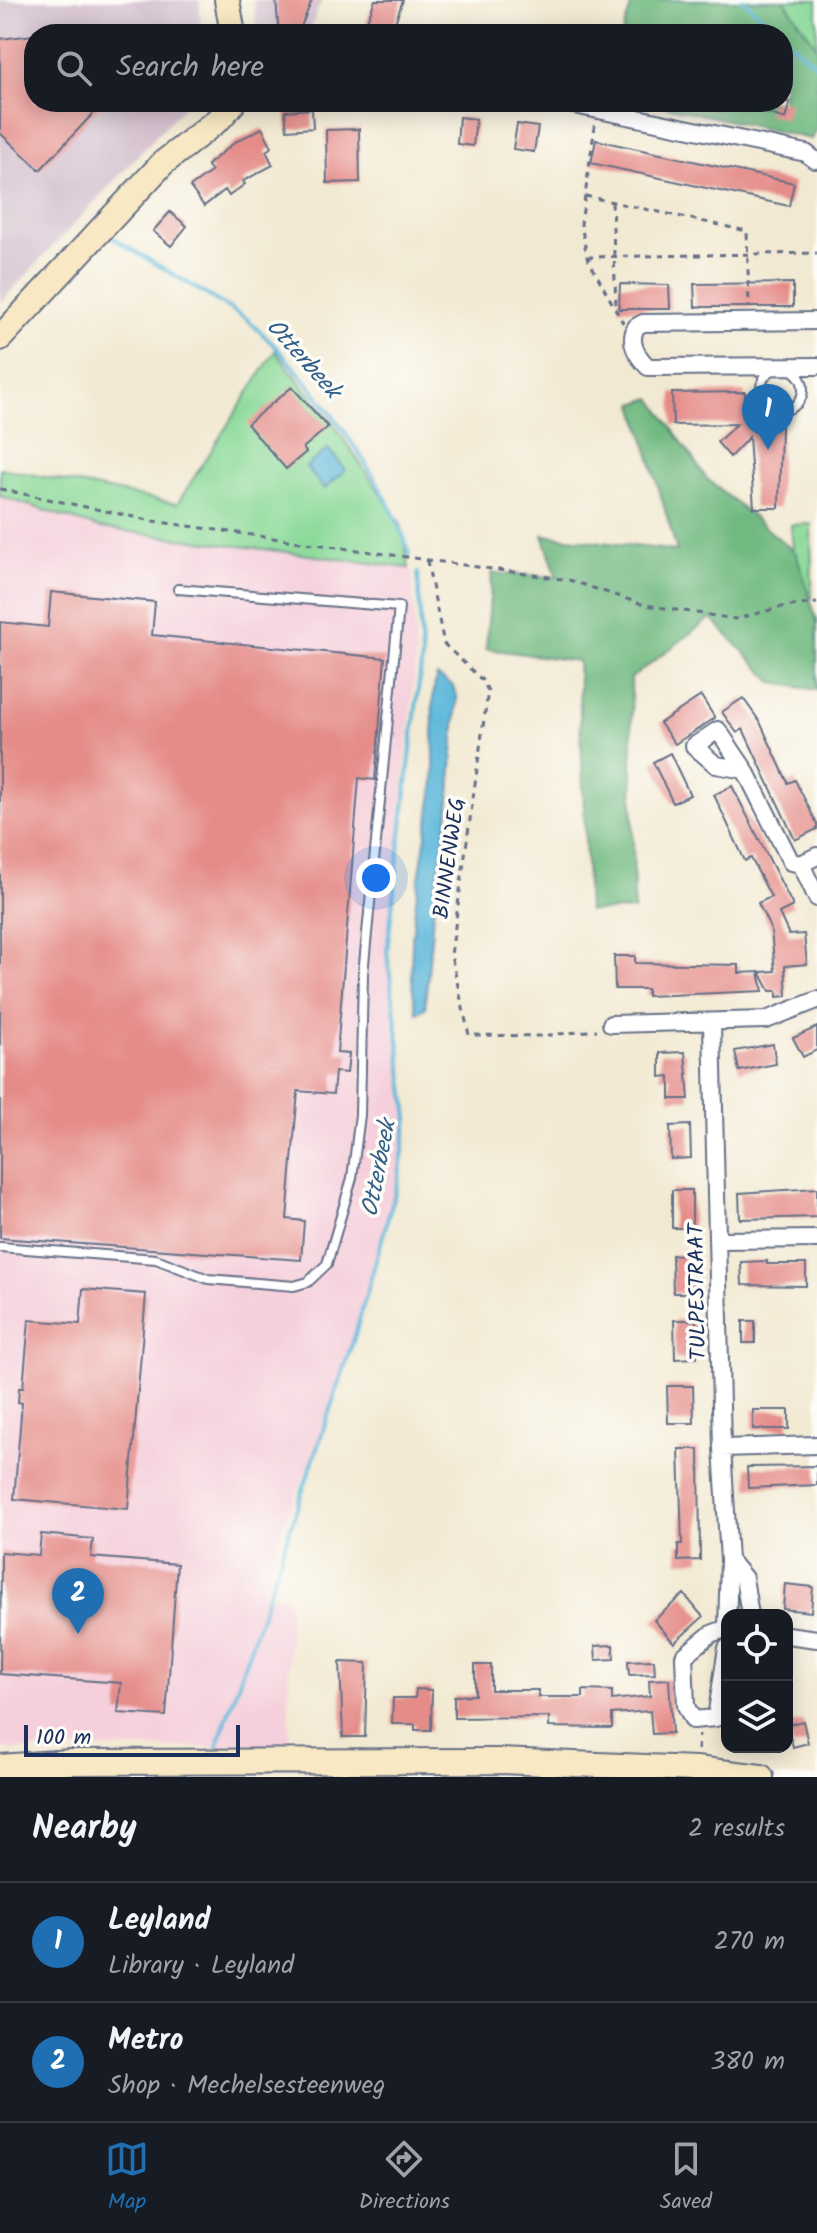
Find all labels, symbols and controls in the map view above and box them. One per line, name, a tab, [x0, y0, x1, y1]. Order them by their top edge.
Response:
search box	[24, 24, 793, 112]
text: Search here	[116, 44, 264, 92]
icon: search	[52, 46, 96, 90]
water label: Otterbeek	[256, 310, 352, 411]
pin: 1	[742, 384, 794, 450]
street label: BINNENWEG	[425, 796, 476, 921]
your location	[356, 858, 396, 898]
water label: Otterbeek	[351, 1113, 409, 1220]
street label: TULPESTRAAT	[680, 1221, 717, 1361]
pin: 2	[52, 1568, 104, 1634]
map controls	[721, 1609, 793, 1753]
button: locate	[721, 1609, 793, 1681]
button: layers	[721, 1681, 793, 1753]
scale bar	[24, 1721, 240, 1757]
text: 100 m	[36, 1721, 91, 1756]
text: Nearby	[32, 1802, 137, 1856]
text: 2 results	[688, 1808, 785, 1850]
text: Leyland	[108, 1897, 211, 1945]
text: 1	[54, 1921, 62, 1963]
text: 270 m	[714, 1921, 785, 1963]
text: Library · Leyland	[108, 1945, 294, 1987]
text: Metro	[108, 2017, 183, 2065]
text: 2	[50, 2041, 66, 2083]
text: 380 m	[710, 2041, 785, 2083]
text: Shop · Mechelsesteenweg	[108, 2065, 385, 2107]
tab: Map	[105, 2137, 149, 2220]
tab: Directions	[359, 2137, 450, 2220]
tab: Saved	[660, 2137, 712, 2220]

